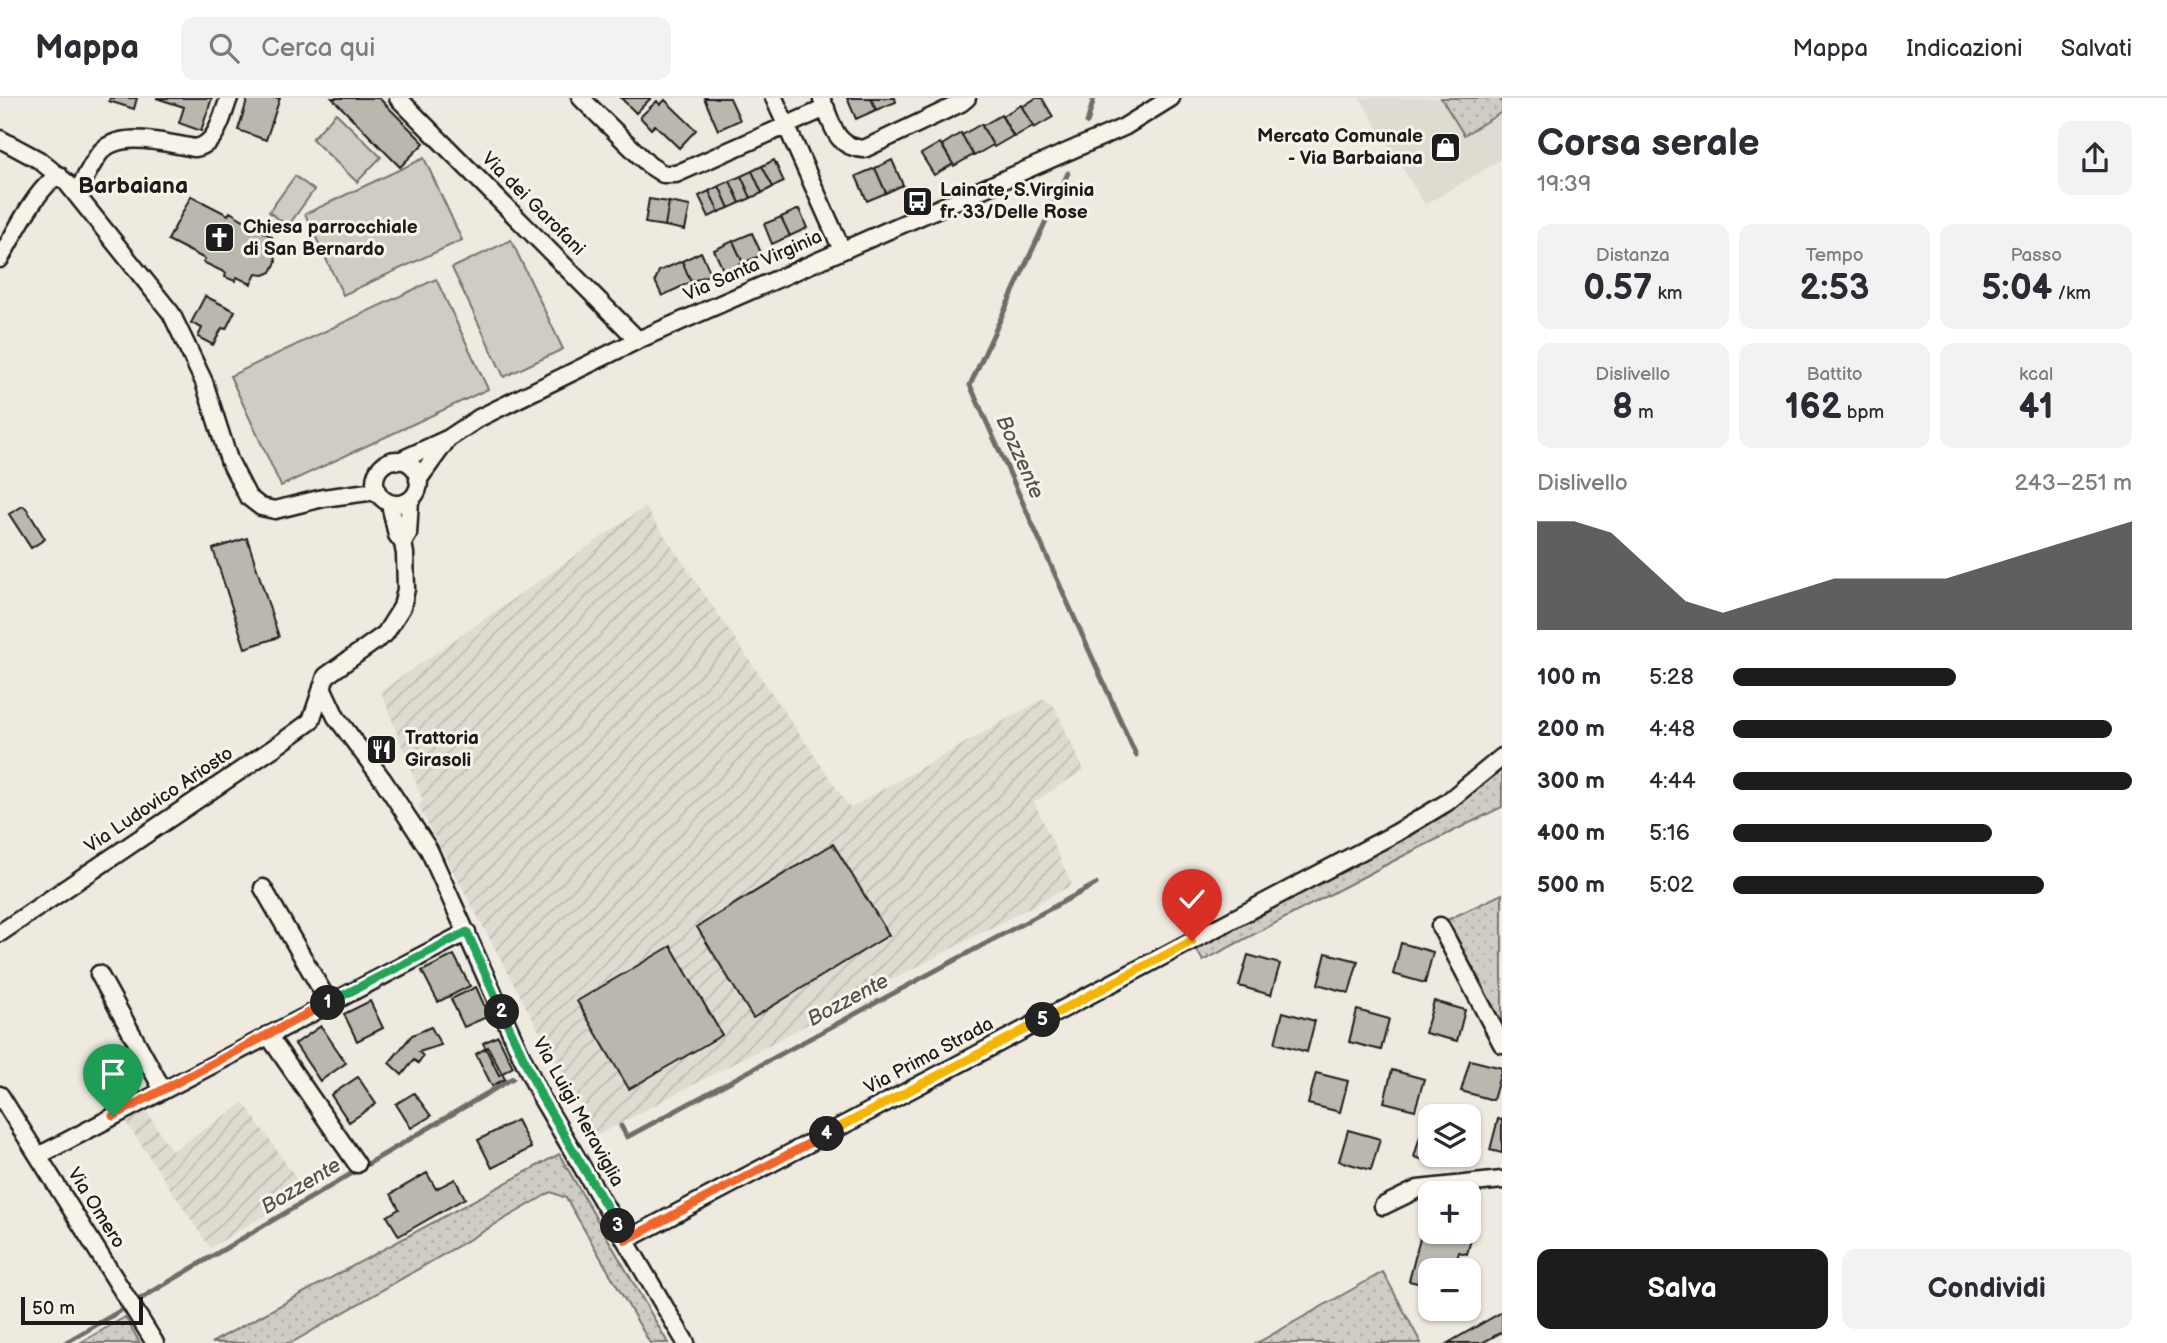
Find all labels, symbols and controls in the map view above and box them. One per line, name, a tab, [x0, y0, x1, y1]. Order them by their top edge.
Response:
search box	[181, 17, 671, 80]
text: Mappa	[35, 28, 139, 68]
icon: search	[205, 29, 243, 67]
text: Cerca qui	[261, 33, 375, 64]
text: Mappa	[1792, 34, 1868, 63]
text: Indicazioni	[1906, 34, 2023, 63]
text: Salvati	[2061, 34, 2132, 63]
text: Corsa serale	[1537, 121, 1760, 166]
button: share	[2058, 121, 2132, 195]
place label: Mercato Comunale - Via Barbaiana	[1257, 125, 1423, 170]
shop icon: Mercato Comunale - Via Barbaiana	[1429, 130, 1463, 164]
street label: Via dei Garofani	[476, 147, 590, 261]
text: 19:39	[1537, 170, 1591, 198]
district label: Barbaiana	[78, 172, 188, 200]
place label: Lainate, S.Virginia fr. 33/Delle Rose	[940, 179, 1095, 224]
bus stop icon: Lainate, S.Virginia fr. 33/Delle Rose	[900, 184, 934, 218]
place label: Chiesa parrocchiale di San Bernardo	[243, 216, 418, 261]
church icon: Chiesa parrocchiale di San Bernardo	[203, 221, 237, 255]
street label: Via Santa Virginia	[680, 225, 826, 307]
text: Distanza	[1596, 244, 1670, 267]
text: Tempo	[1805, 244, 1864, 267]
text: Passo	[2010, 244, 2062, 267]
text: 0.57	[1583, 267, 1652, 310]
text: 2:53	[1799, 267, 1870, 310]
text: 5:04	[1981, 267, 2052, 310]
text: km	[1652, 282, 1682, 305]
text: /km	[2052, 282, 2091, 305]
text: Dislivello	[1595, 363, 1670, 386]
text: Battito	[1807, 363, 1862, 386]
text: kcal	[2019, 363, 2053, 386]
text: 8	[1612, 386, 1633, 429]
text: 162	[1785, 386, 1842, 429]
text: 41	[2019, 386, 2053, 429]
text: m	[1633, 401, 1654, 424]
text: bpm	[1842, 401, 1884, 424]
water label: Bozzente	[991, 411, 1049, 503]
text: Dislivello	[1537, 469, 1628, 497]
text: 243–251 m	[2015, 469, 2132, 497]
text: 100 m	[1537, 663, 1601, 691]
text: 5:28	[1649, 663, 1694, 691]
text: 200 m	[1537, 715, 1605, 743]
text: 4:48	[1649, 715, 1695, 743]
place label: Trattoria Girasoli	[405, 727, 479, 772]
restaurant icon: Trattoria Girasoli	[365, 732, 399, 766]
street label: Via Ludovico Ariosto	[80, 742, 238, 858]
text: 300 m	[1537, 767, 1605, 795]
text: 4:44	[1649, 767, 1696, 795]
text: 400 m	[1537, 819, 1605, 847]
text: 5:16	[1649, 819, 1690, 847]
pin	[1162, 869, 1222, 941]
text: 500 m	[1537, 871, 1605, 899]
text: 5:02	[1649, 871, 1694, 899]
icon: check	[1173, 880, 1211, 918]
water label: Bozzente	[803, 968, 893, 1032]
pin: 1	[310, 986, 346, 1020]
text: 1	[324, 991, 332, 1014]
pin: 2	[484, 995, 520, 1030]
text: 2	[496, 1000, 507, 1023]
pin: 5	[1026, 1002, 1060, 1038]
text: 5	[1037, 1008, 1048, 1031]
street label: Via Prima Strada	[861, 1012, 997, 1100]
street label: Via Luigi Meraviglia	[527, 1033, 629, 1191]
pin	[83, 1044, 143, 1116]
icon: arrive	[94, 1055, 132, 1093]
map controls	[1418, 1104, 1481, 1321]
button: layers	[1418, 1104, 1481, 1167]
pin: 4	[810, 1116, 844, 1152]
text: 4	[821, 1122, 832, 1145]
water label: Bozzente	[257, 1152, 345, 1220]
street label: Via Omero	[62, 1163, 130, 1253]
button: +	[1418, 1181, 1481, 1244]
pin: 3	[600, 1208, 636, 1244]
text: 3	[612, 1214, 623, 1237]
button: Salva	[1537, 1249, 1828, 1329]
button: Condividi	[1842, 1249, 2132, 1329]
button: −	[1418, 1258, 1481, 1321]
scale bar	[21, 1294, 144, 1326]
text: 50 m	[32, 1297, 75, 1320]

